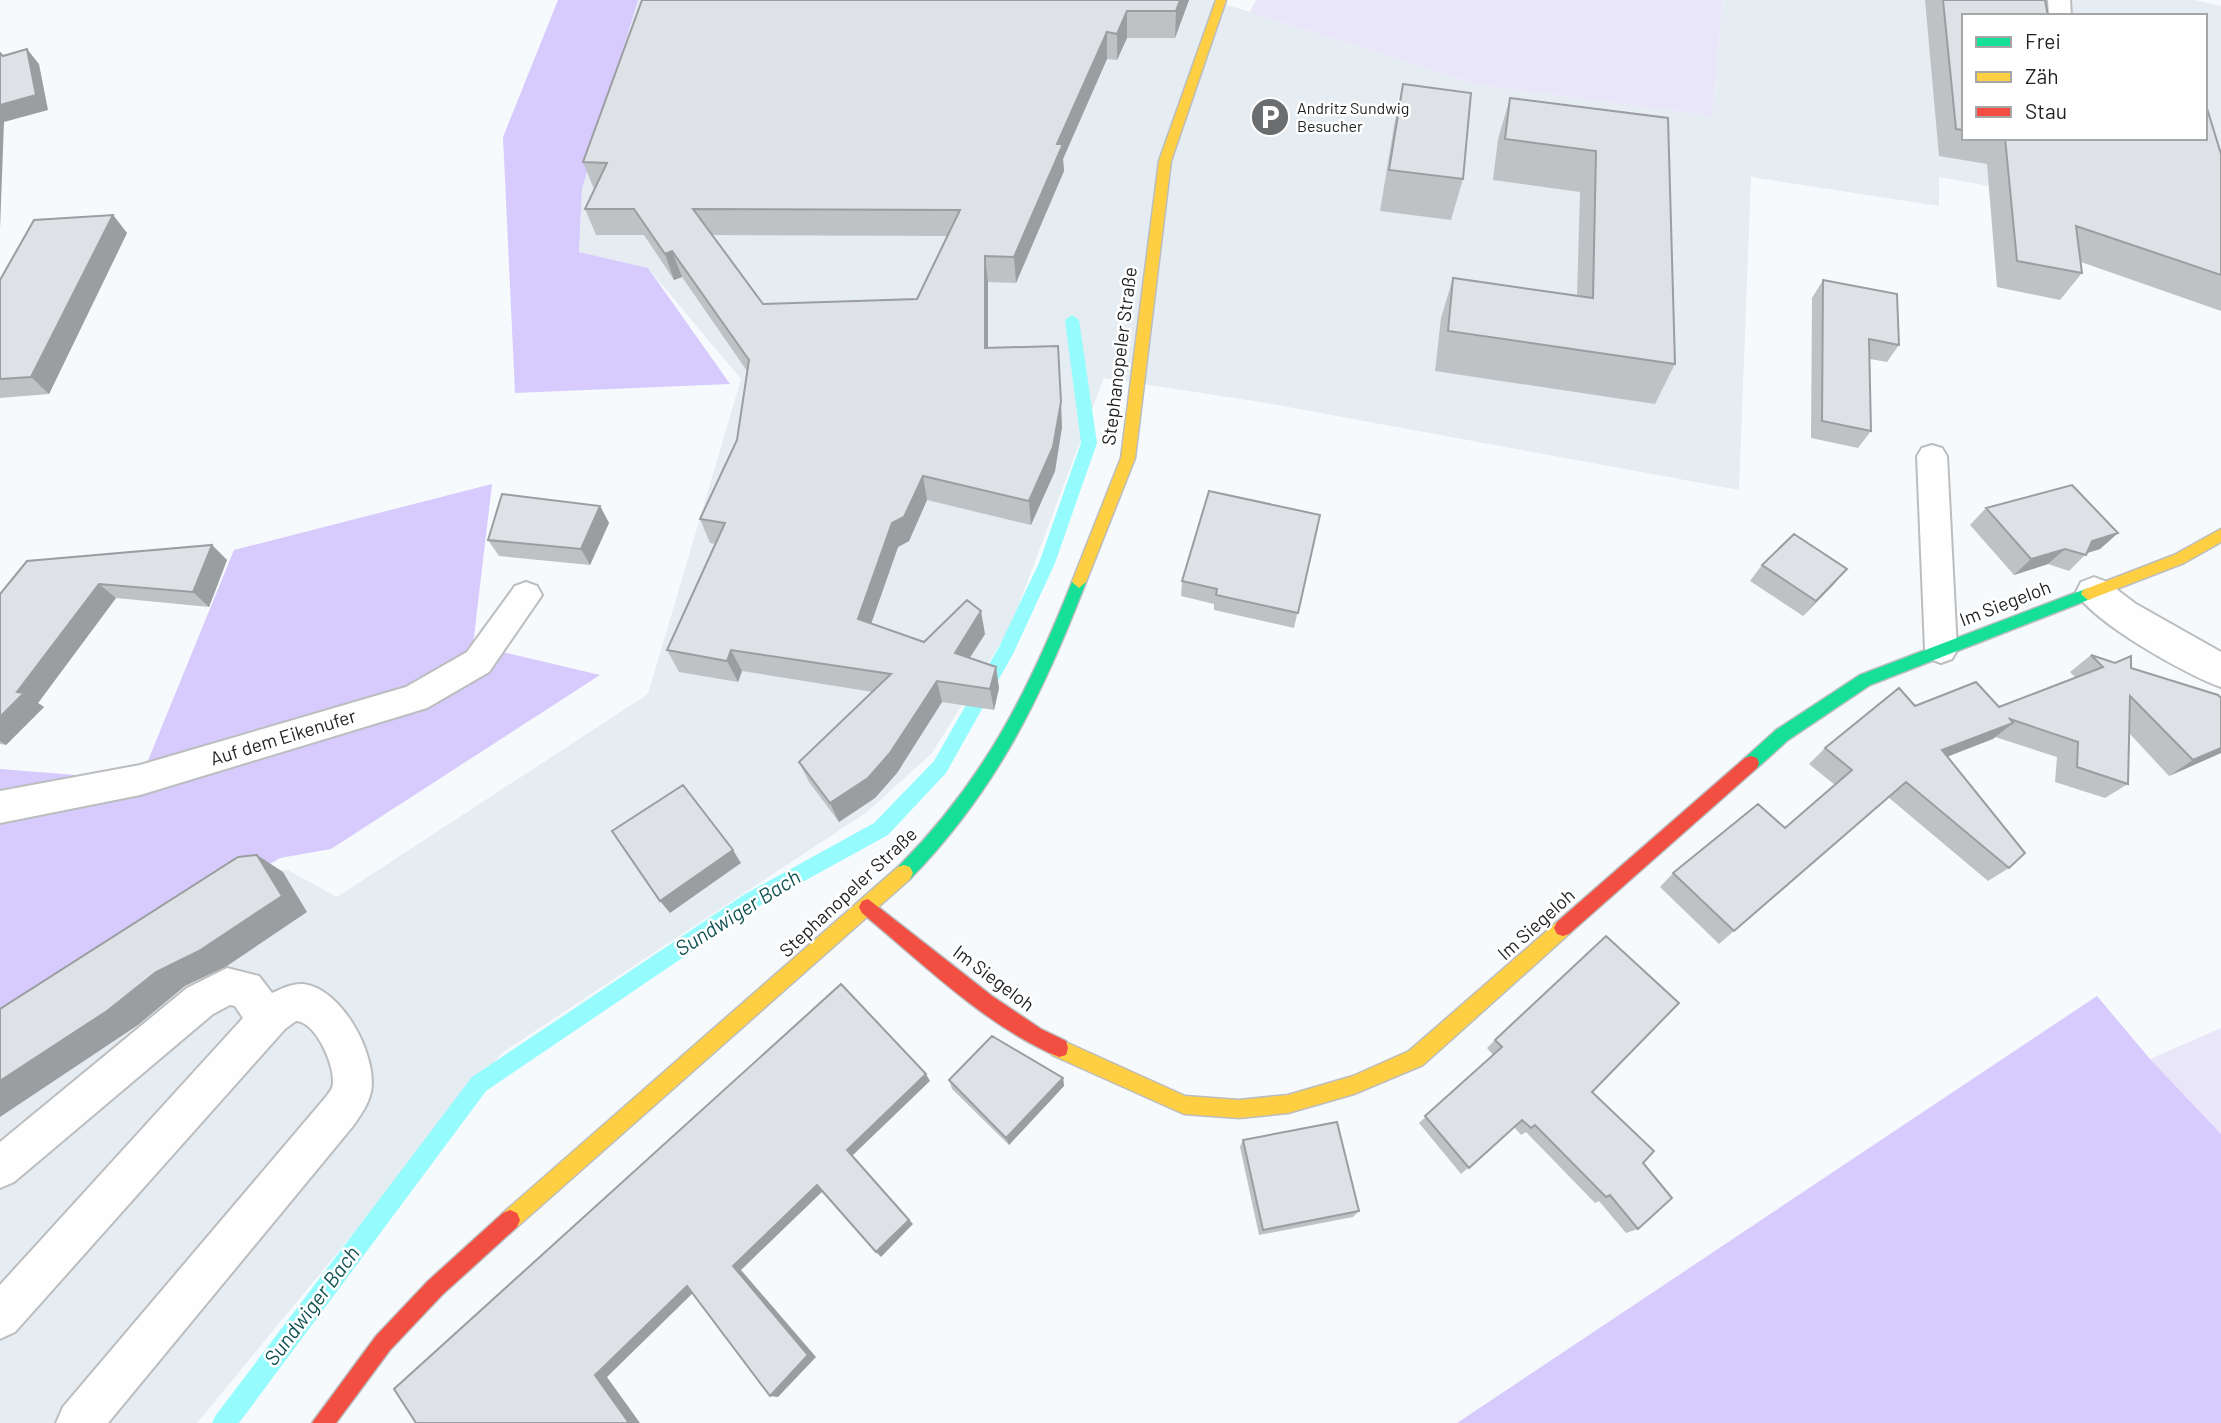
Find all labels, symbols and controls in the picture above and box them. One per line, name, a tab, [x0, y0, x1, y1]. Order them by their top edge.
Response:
legend	[1962, 14, 2207, 140]
text: Frei	[2025, 28, 2061, 53]
text: Zäh	[2025, 63, 2059, 88]
parking icon: Andritz Sundwig Besucher	[1249, 96, 1291, 138]
place label: Andritz Sundwig Besucher	[1297, 98, 1409, 135]
text: Stau	[2025, 98, 2067, 123]
street label: Stephanopeler Straße	[1096, 265, 1141, 447]
street label: Im Siegeloh	[1956, 575, 2054, 630]
street label: Auf dem Eikenufer	[207, 703, 359, 770]
street label: Stephanopeler Straße	[774, 822, 921, 961]
water label: Sundwiger Bach	[670, 863, 804, 960]
street label: Im Siegeloh	[1492, 883, 1579, 964]
street label: Im Siegeloh	[949, 940, 1039, 1016]
water label: Sundwiger Bach	[258, 1240, 364, 1370]

